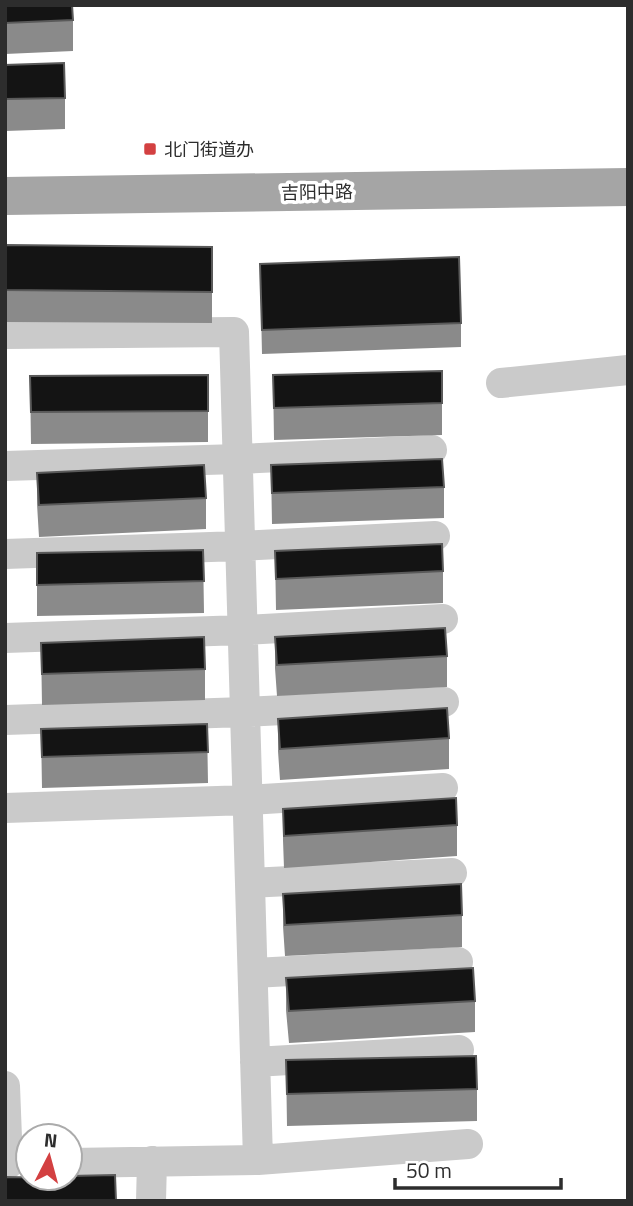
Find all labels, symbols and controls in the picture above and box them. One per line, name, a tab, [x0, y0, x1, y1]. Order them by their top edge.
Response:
place label: 北门街道办	[164, 136, 254, 163]
marker: 北门街道办	[142, 141, 158, 157]
street label: 吉阳中路	[281, 178, 353, 206]
north arrow	[14, 1122, 84, 1192]
text: N	[43, 1124, 59, 1155]
scale bar	[395, 1146, 561, 1190]
text: 50 m	[406, 1154, 452, 1186]

